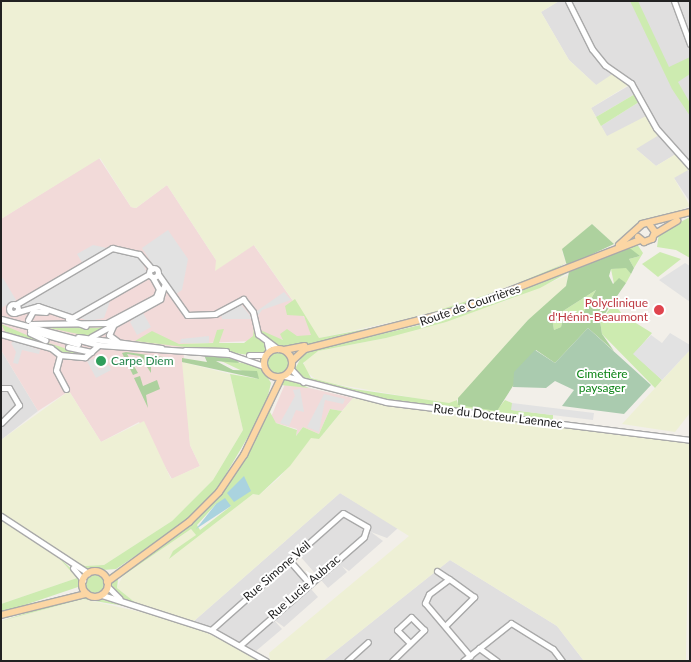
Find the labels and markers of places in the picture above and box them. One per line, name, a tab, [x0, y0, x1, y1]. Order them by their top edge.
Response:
place label: Polyclinique d'Hénin-Beaumont	[549, 296, 648, 324]
marker: Polyclinique d'Hénin-Beaumont	[652, 303, 666, 317]
place label: Carpe Diem	[111, 354, 174, 368]
marker: Carpe Diem	[95, 355, 107, 367]

